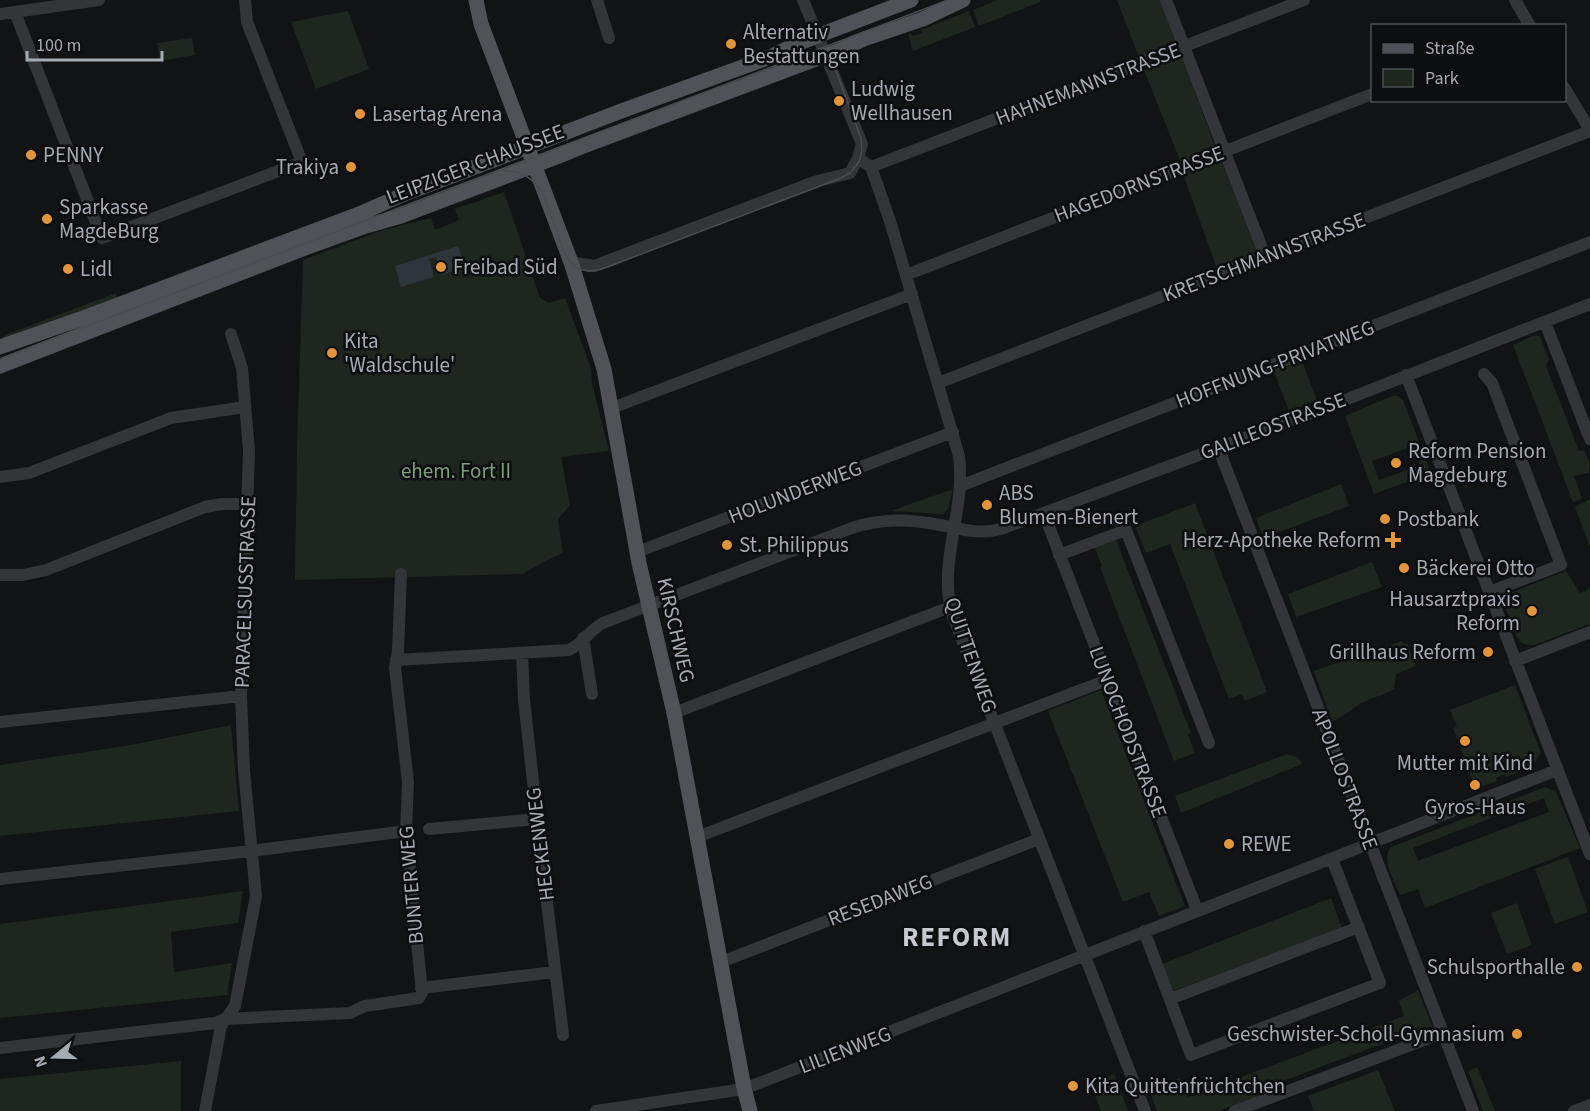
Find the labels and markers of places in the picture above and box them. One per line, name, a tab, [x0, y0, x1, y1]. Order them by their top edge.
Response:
place label: Alternativ Bestattungen	[743, 17, 860, 71]
marker: Alternativ Bestattungen	[724, 37, 738, 51]
place label: Ludwig Wellhausen	[851, 74, 953, 128]
marker: Ludwig Wellhausen	[832, 94, 846, 108]
place label: Lasertag Arena	[372, 99, 502, 129]
marker: Lasertag Arena	[353, 107, 367, 121]
place label: PENNY	[43, 140, 104, 170]
marker: PENNY	[24, 148, 38, 162]
place label: Trakiya	[276, 152, 339, 182]
marker: Trakiya	[344, 160, 358, 174]
place label: Sparkasse MagdeBurg	[59, 192, 159, 246]
marker: Sparkasse MagdeBurg	[40, 212, 54, 226]
place label: Freibad Süd	[453, 252, 558, 282]
place label: Lidl	[80, 254, 112, 284]
marker: Freibad Süd	[434, 260, 448, 274]
marker: Lidl	[61, 262, 75, 276]
place label: Kita 'Waldschule'	[344, 326, 455, 380]
marker: Kita 'Waldschule'	[325, 346, 339, 360]
place label: Reform Pension Magdeburg	[1408, 436, 1546, 490]
marker: Reform Pension Magdeburg	[1389, 456, 1403, 470]
place label: ABS Blumen-Bienert	[999, 478, 1138, 532]
marker: ABS Blumen-Bienert	[980, 498, 994, 512]
place label: Postbank	[1397, 504, 1480, 534]
marker: Postbank	[1378, 512, 1392, 526]
place label: Herz-Apotheke Reform	[1183, 525, 1381, 555]
place label: St. Philippus	[739, 530, 849, 560]
marker: Herz-Apotheke Reform	[1386, 533, 1400, 547]
marker: St. Philippus	[720, 538, 734, 552]
place label: Bäckerei Otto	[1416, 553, 1535, 583]
marker: Bäckerei Otto	[1397, 561, 1411, 575]
place label: Hausarztpraxis Reform	[1389, 584, 1520, 638]
marker: Hausarztpraxis Reform	[1525, 604, 1539, 618]
place label: Grillhaus Reform	[1329, 637, 1476, 667]
marker: Grillhaus Reform	[1481, 645, 1495, 659]
marker: Mutter mit Kind	[1458, 734, 1472, 748]
place label: Mutter mit Kind	[1397, 748, 1533, 778]
marker: Gyros-Haus	[1468, 778, 1482, 792]
place label: Gyros-Haus	[1424, 792, 1526, 822]
place label: REWE	[1241, 829, 1292, 859]
marker: REWE	[1222, 837, 1236, 851]
place label: Schulsporthalle	[1427, 952, 1565, 982]
marker: Schulsporthalle	[1570, 960, 1584, 974]
place label: Geschwister-Scholl-Gymnasium	[1227, 1019, 1505, 1049]
marker: Geschwister-Scholl-Gymnasium	[1510, 1027, 1524, 1041]
place label: Kita Quittenfrüchtchen	[1085, 1071, 1285, 1101]
marker: Kita Quittenfrüchtchen	[1066, 1079, 1080, 1093]

